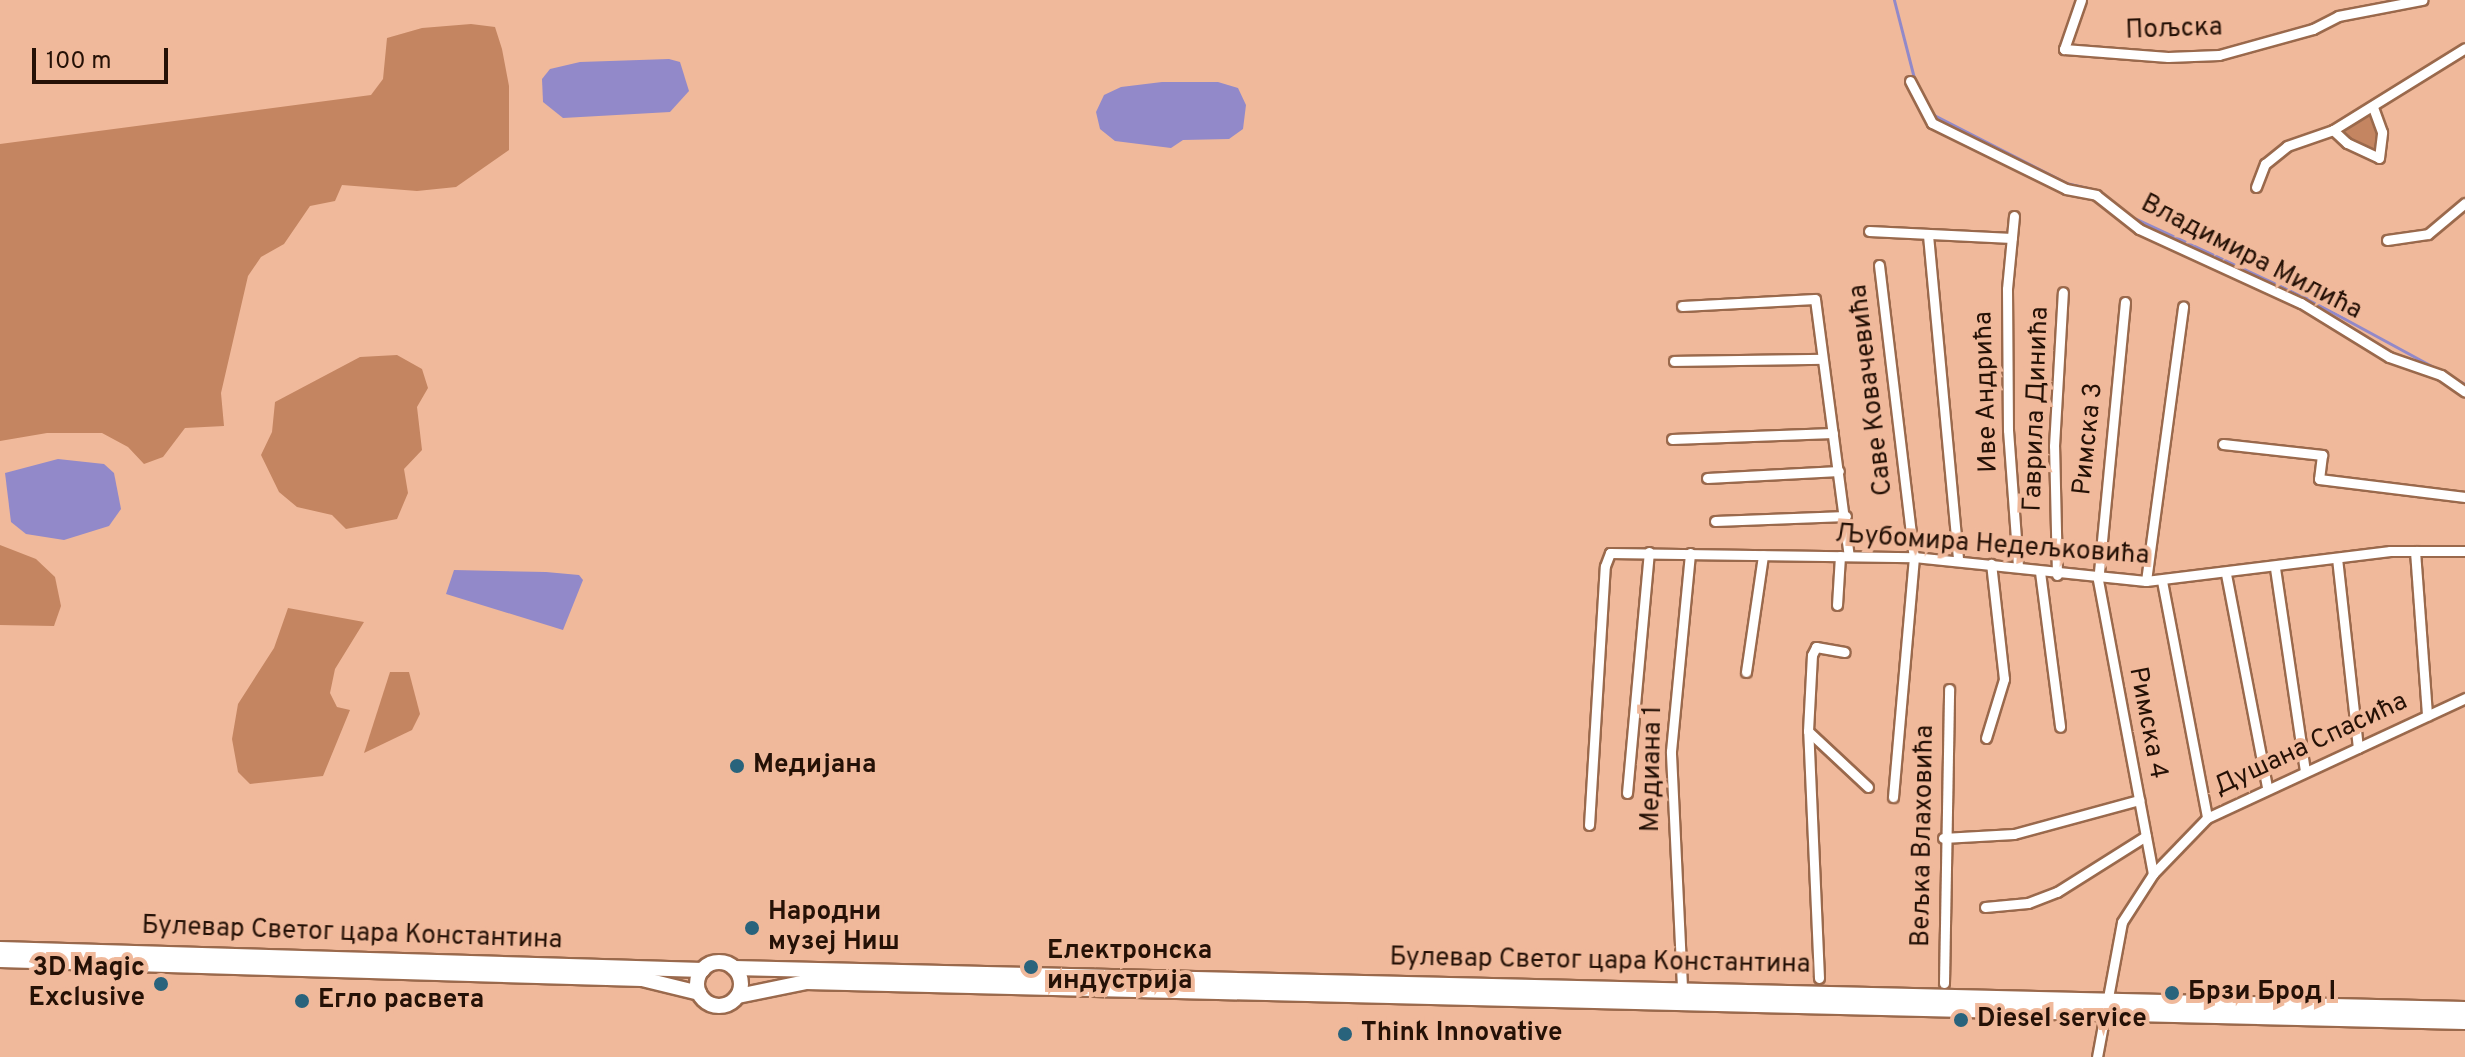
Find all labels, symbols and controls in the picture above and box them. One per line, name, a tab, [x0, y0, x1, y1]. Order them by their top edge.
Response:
street label: Пољска	[2125, 13, 2223, 47]
scale bar	[36, 32, 172, 82]
text: 100 m	[46, 47, 112, 77]
street label: Владимира Милића	[2135, 189, 2367, 327]
street label: Саве Ковачевића	[1844, 283, 1900, 497]
street label: Гаврила Динића	[2018, 306, 2056, 512]
street label: Иве Андрића	[1969, 310, 2005, 474]
street label: Римска 3	[2068, 381, 2110, 497]
street label: Љубомира Недељковића	[1834, 519, 2150, 573]
street label: Римска 4	[2121, 664, 2173, 782]
street label: Душана Спасића	[2209, 687, 2413, 803]
street label: Медиана 1	[1636, 705, 1670, 833]
street label: Вељка Влаховића	[1906, 725, 1942, 947]
place label: Медијана	[753, 750, 876, 782]
marker: Медијана	[728, 757, 746, 775]
place label: Народни музеј Ниш	[768, 897, 900, 958]
street label: Булевар Светог цара Константина	[141, 911, 563, 957]
marker: Народни музеј Ниш	[743, 919, 761, 937]
place label: Електронска индустрија	[1047, 936, 1212, 998]
street label: Булевар Светог цара Константина	[1389, 943, 1811, 981]
place label: 3D Magic Exclusive	[29, 953, 145, 1014]
marker: Електронска индустрија	[1022, 958, 1040, 976]
marker: 3D Magic Exclusive	[152, 975, 170, 993]
place label: Брзи Брод I	[2188, 977, 2336, 1009]
marker: Брзи Брод I	[2163, 984, 2181, 1002]
place label: Егло расвета	[318, 985, 484, 1017]
marker: Егло расвета	[293, 992, 311, 1010]
place label: Diesel service	[1977, 1004, 2147, 1036]
marker: Diesel service	[1952, 1011, 1970, 1029]
place label: Think Innovative	[1361, 1018, 1563, 1050]
marker: Think Innovative	[1336, 1025, 1354, 1043]

